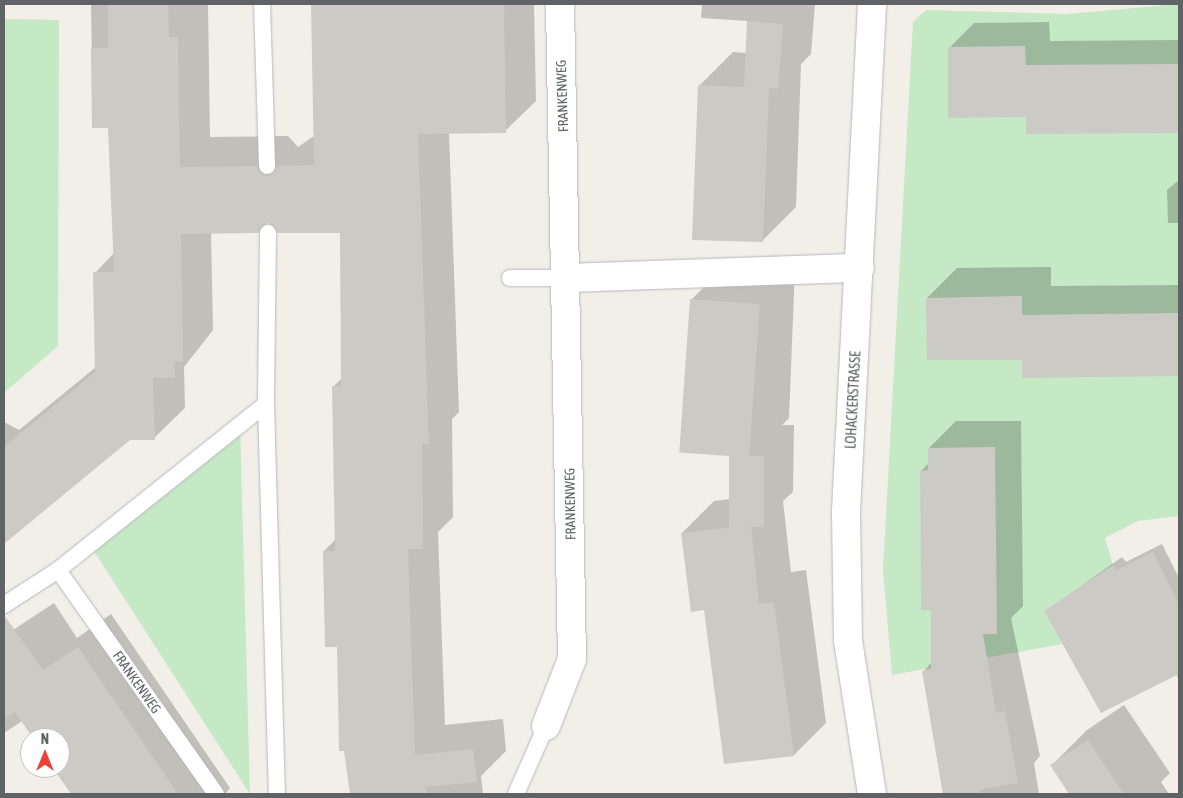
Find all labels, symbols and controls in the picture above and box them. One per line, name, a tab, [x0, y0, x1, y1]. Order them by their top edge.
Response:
street label: FRANKENWEG	[552, 60, 572, 132]
street label: LOHACKERSTRASSE	[842, 351, 864, 449]
street label: FRANKENWEG	[561, 468, 579, 540]
street label: FRANKENWEG	[109, 648, 165, 716]
north arrow	[20, 728, 70, 778]
text: N	[41, 731, 49, 747]

